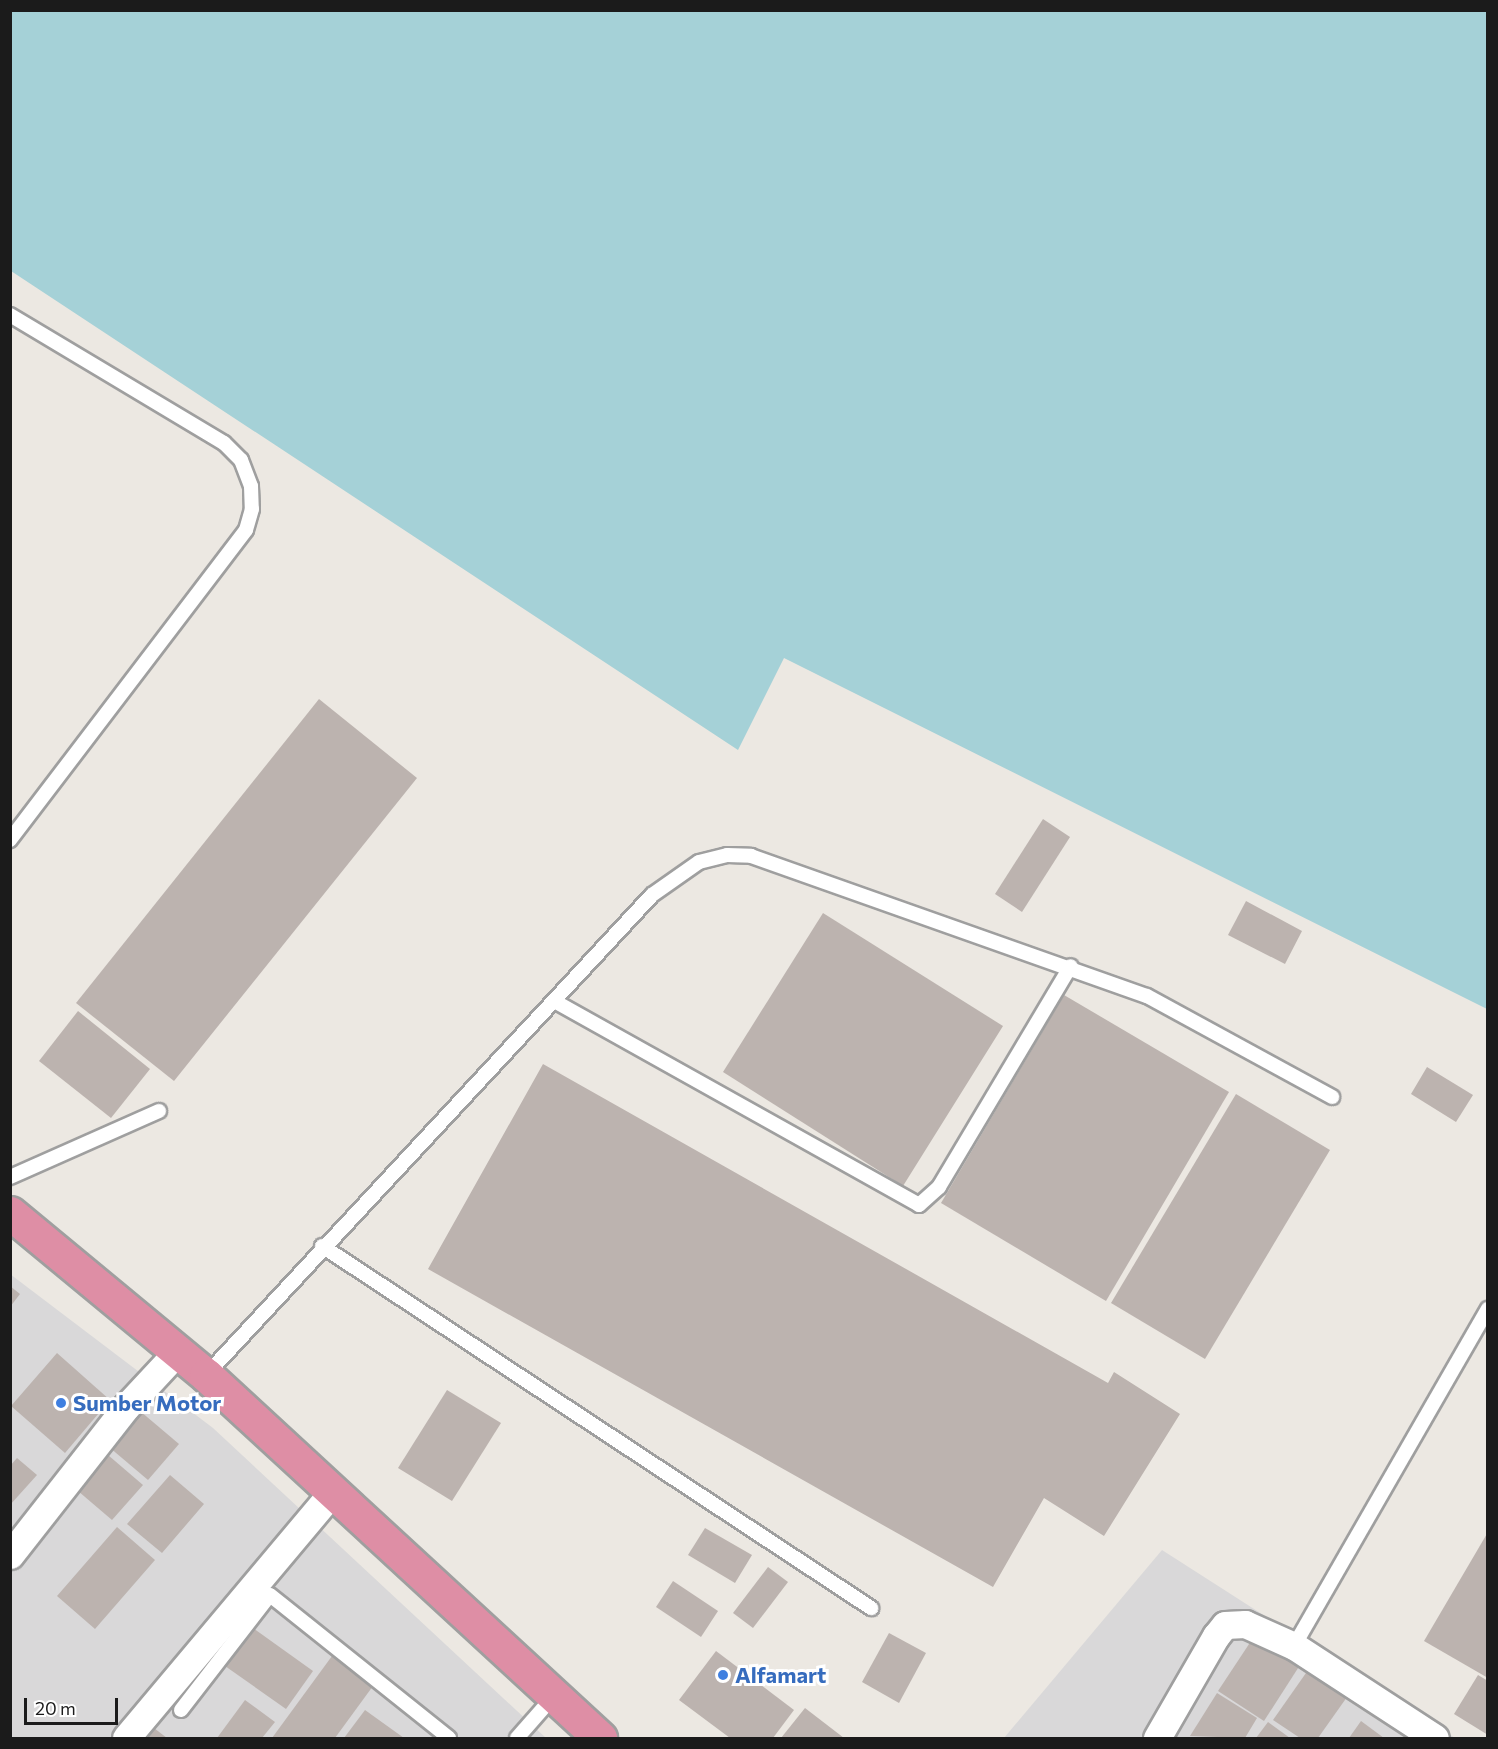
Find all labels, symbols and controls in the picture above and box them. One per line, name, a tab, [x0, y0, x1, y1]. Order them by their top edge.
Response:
place label: Sumber Motor	[73, 1390, 221, 1416]
marker: Sumber Motor	[54, 1396, 68, 1410]
place label: Alfamart	[735, 1662, 826, 1688]
marker: Alfamart	[716, 1668, 730, 1682]
scale bar	[27, 1686, 122, 1724]
text: 20 m	[35, 1697, 76, 1719]

